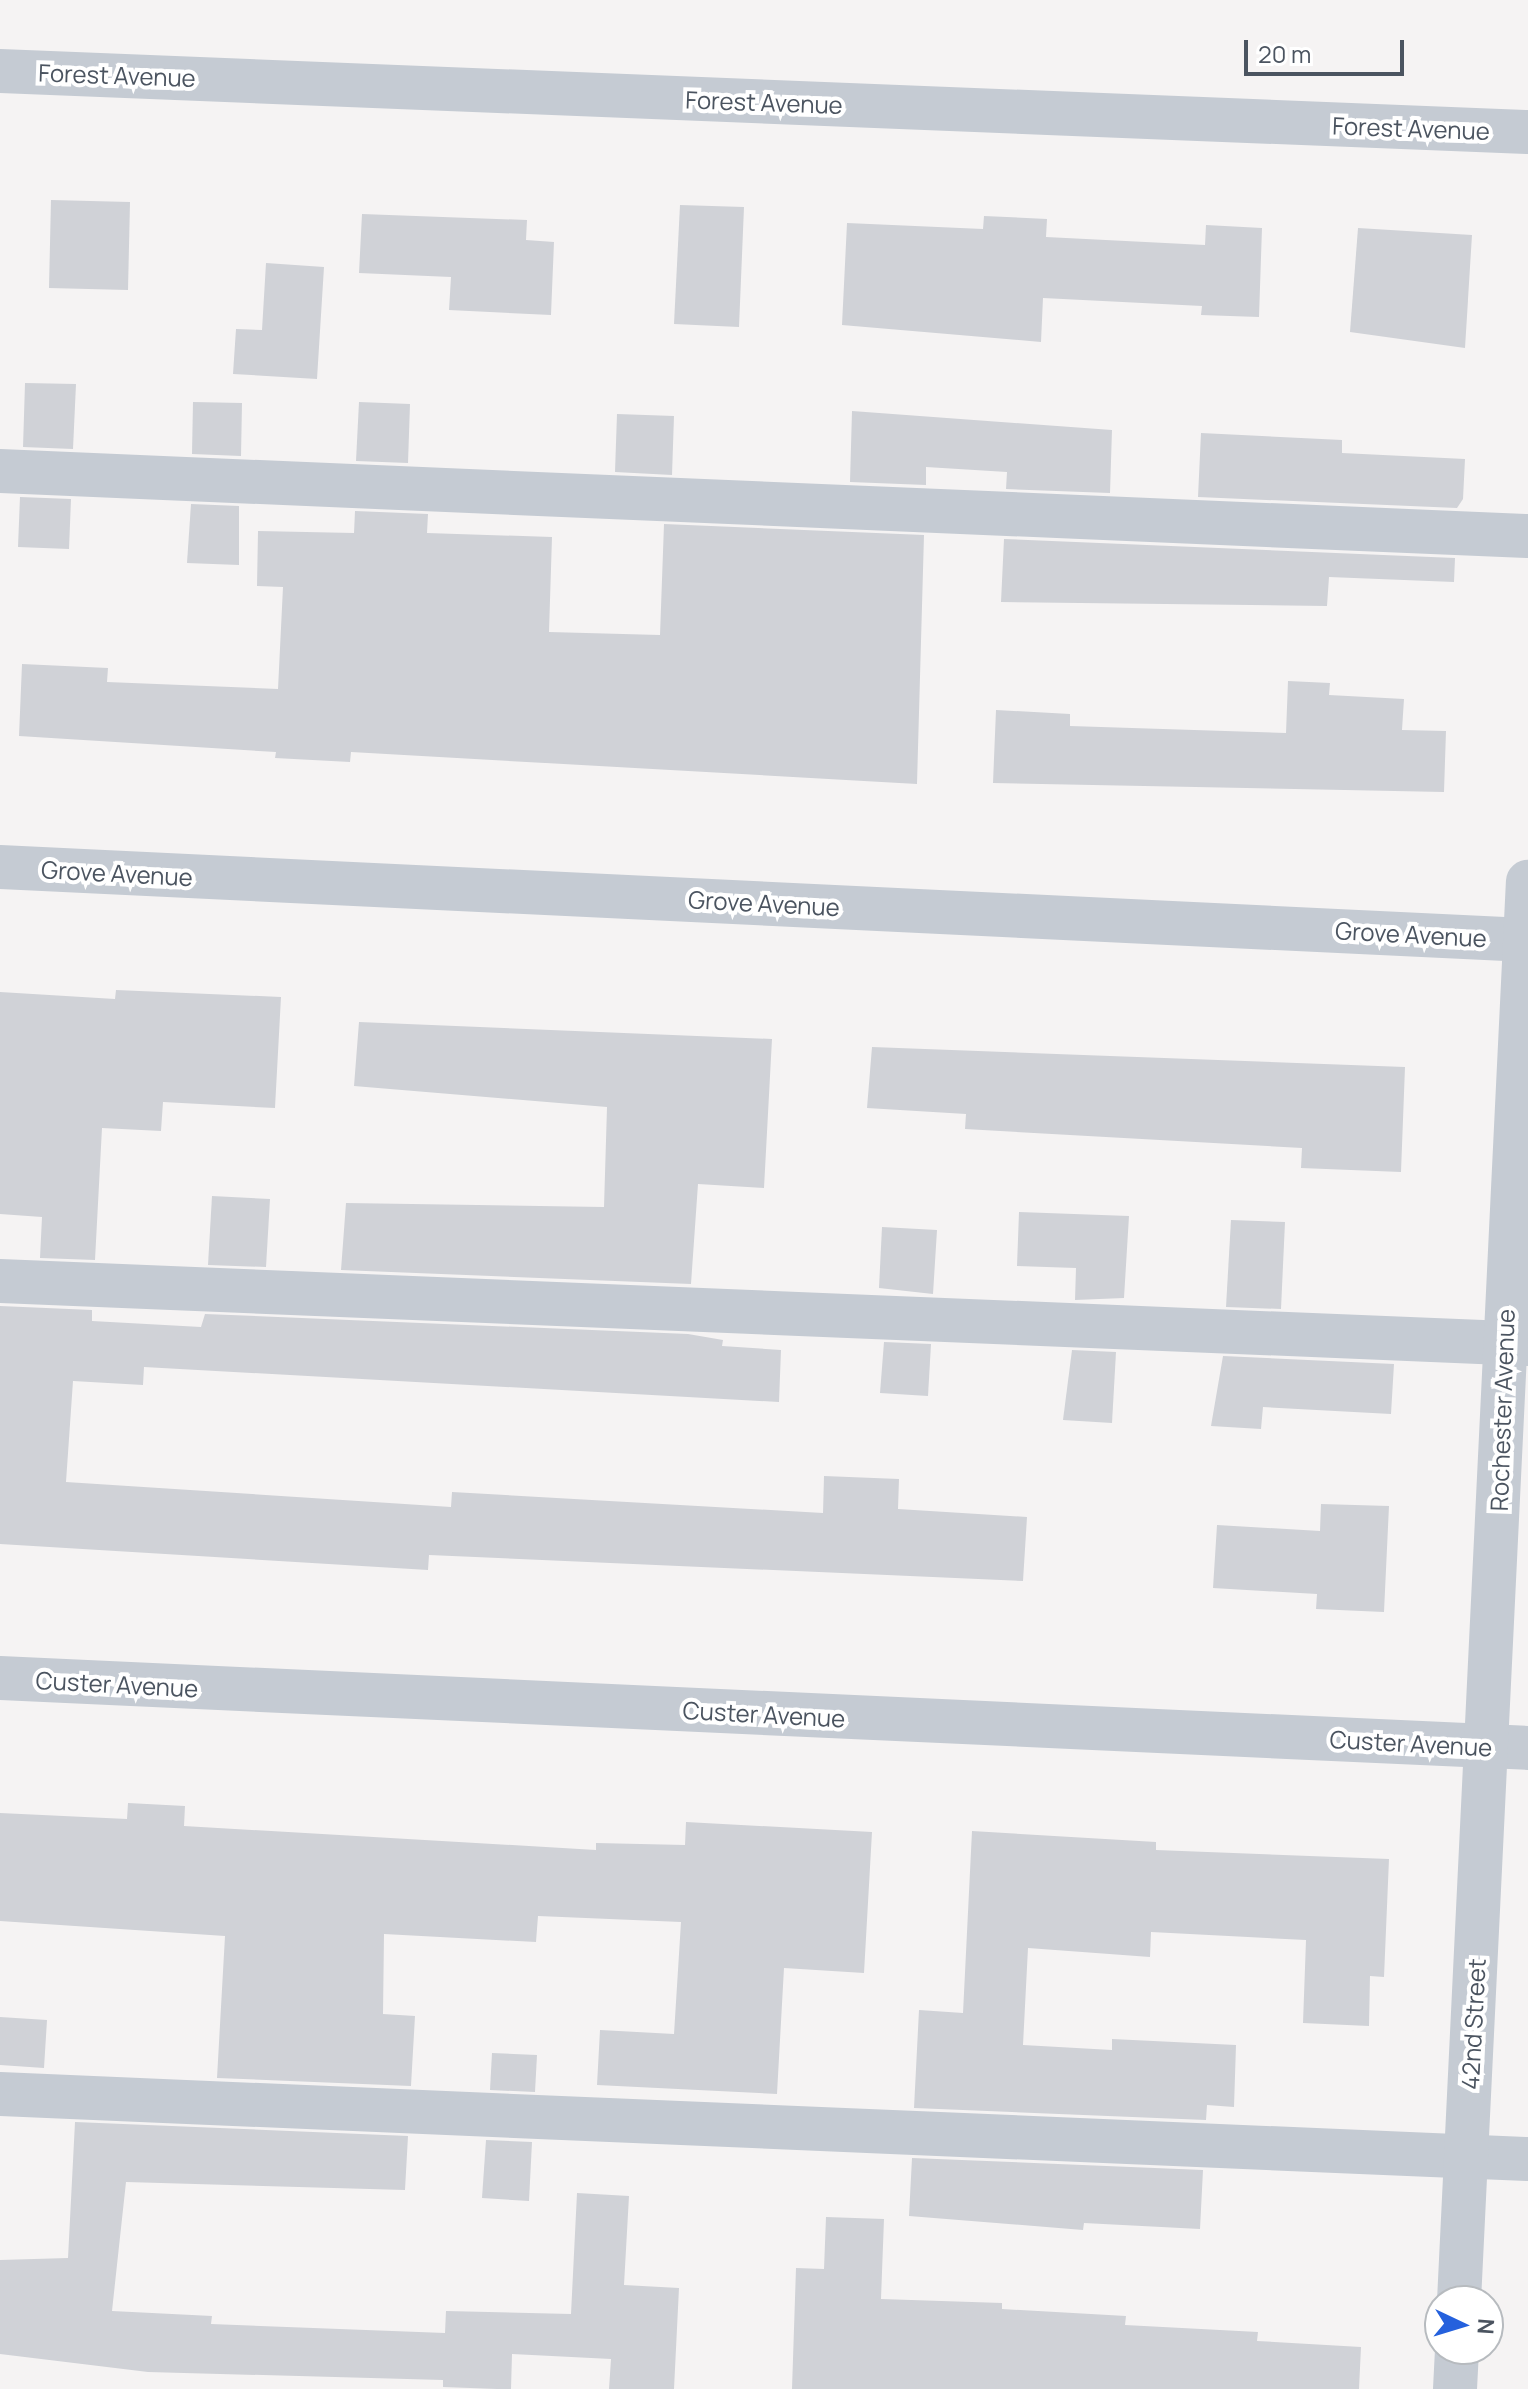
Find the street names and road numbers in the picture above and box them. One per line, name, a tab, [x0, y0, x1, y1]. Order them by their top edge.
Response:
street label: Forest Avenue	[38, 58, 196, 92]
street label: Forest Avenue	[685, 85, 843, 119]
street label: Forest Avenue	[1332, 111, 1490, 145]
street label: Grove Avenue	[40, 855, 194, 891]
street label: Grove Avenue	[687, 885, 841, 921]
street label: Grove Avenue	[1334, 916, 1488, 952]
street label: Rochester Avenue	[1484, 1308, 1520, 1512]
street label: Custer Avenue	[35, 1665, 199, 1703]
street label: Custer Avenue	[682, 1695, 846, 1733]
street label: Custer Avenue	[1329, 1724, 1493, 1762]
street label: 42nd Street	[1455, 1958, 1491, 2090]

